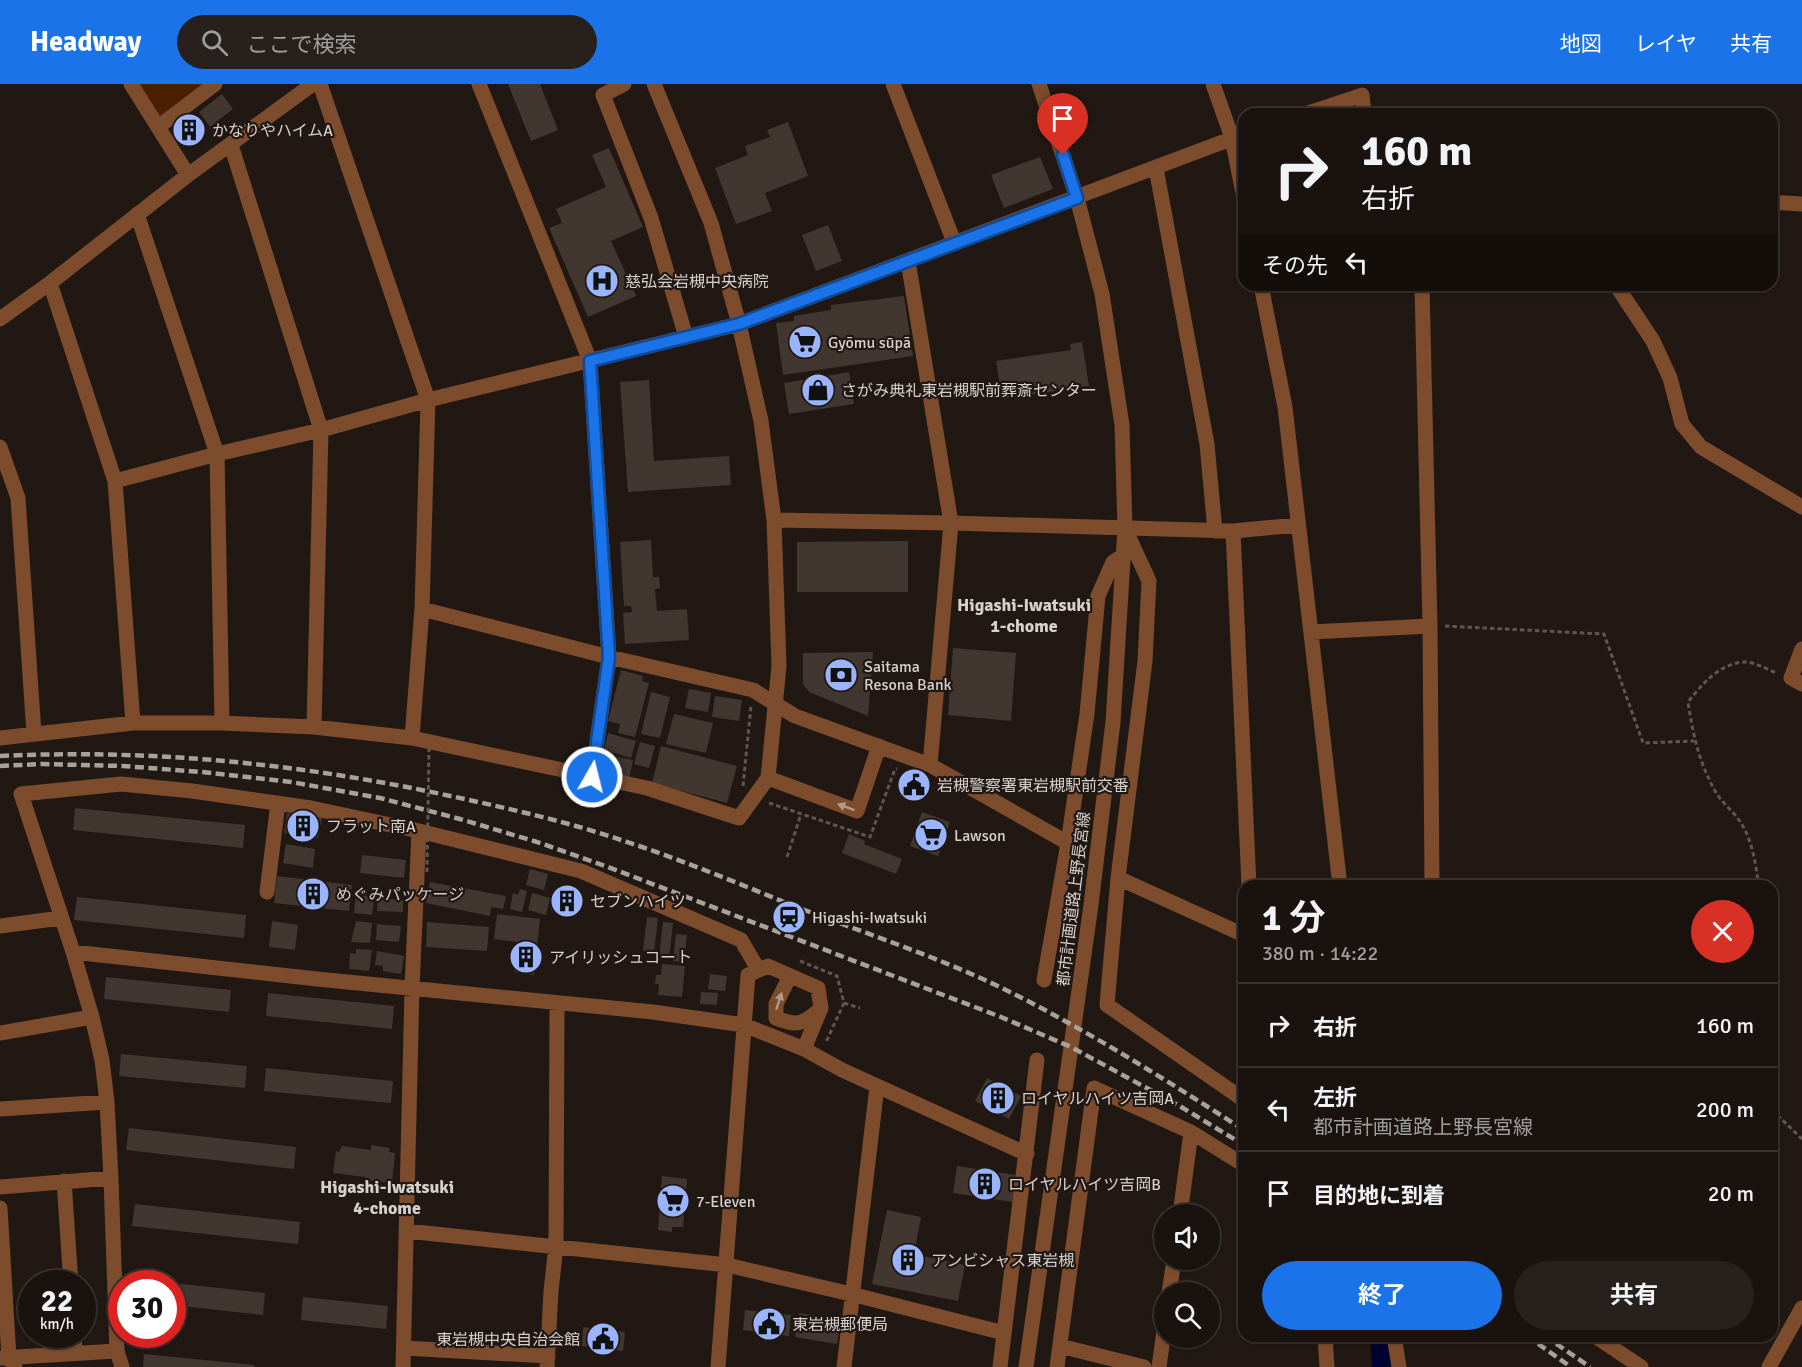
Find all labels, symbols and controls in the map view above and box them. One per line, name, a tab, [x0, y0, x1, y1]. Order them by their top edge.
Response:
search box	[177, 15, 597, 69]
text: Headway	[30, 25, 141, 59]
icon: search	[198, 26, 231, 59]
text: ここで検索	[246, 31, 356, 58]
text: 地図	[1560, 31, 1602, 57]
text: レイヤ	[1635, 31, 1697, 57]
text: 共有	[1730, 31, 1772, 57]
pin	[1037, 93, 1088, 155]
icon: arrive	[1046, 102, 1079, 135]
building icon: かなりやハイムA	[171, 112, 207, 148]
place label: かなりやハイムA	[212, 121, 333, 141]
text: 160 m	[1361, 126, 1472, 177]
icon: right	[1262, 132, 1340, 210]
text: 右折	[1361, 183, 1415, 216]
icon: left	[1340, 246, 1373, 279]
text: その先	[1262, 252, 1328, 279]
hospital icon: 慈弘会岩槻中央病院	[584, 263, 620, 299]
place label: 慈弘会岩槻中央病院	[625, 272, 769, 292]
supermarket icon: Gyōmu sūpā	[787, 324, 823, 360]
place label: Gyōmu sūpā	[828, 333, 911, 353]
shop icon: さがみ典礼東岩槻駅前葬斎センター	[800, 372, 836, 408]
place label: さがみ典礼東岩槻駅前葬斎センター	[841, 381, 1097, 401]
district label: Higashi-Iwatsuki 1-chome	[957, 594, 1091, 637]
bank icon: Saitama Resona Bank	[823, 657, 859, 693]
place label: Saitama Resona Bank	[864, 657, 952, 695]
position arrow	[560, 745, 624, 809]
public building icon: 岩槻警察署東岩槻駅前交番	[896, 767, 932, 803]
place label: 岩槻警察署東岩槻駅前交番	[937, 776, 1129, 796]
one-way arrow	[837, 801, 855, 811]
building icon: フラット南A	[285, 808, 321, 844]
street label: 都市計画道路上野長宮線	[1053, 811, 1095, 988]
place label: フラット南A	[326, 817, 416, 837]
supermarket icon: Lawson	[913, 817, 949, 853]
place label: Lawson	[954, 826, 1006, 846]
building icon: めぐみパッケージ	[295, 876, 331, 912]
building icon: セブンハイツ	[549, 883, 585, 919]
place label: めぐみパッケージ	[336, 885, 464, 905]
place label: セブンハイツ	[590, 892, 686, 912]
text: 1 分	[1262, 896, 1325, 941]
station icon: Higashi-Iwatsuki	[771, 899, 807, 935]
button: close	[1691, 900, 1754, 963]
place label: Higashi-Iwatsuki	[812, 908, 927, 928]
building icon: アイリッシュコート	[508, 939, 544, 975]
text: 380 m · 14:22	[1262, 941, 1378, 966]
place label: アイリッシュコート	[549, 948, 692, 968]
one-way arrow	[775, 991, 785, 1009]
icon: right	[1262, 1009, 1295, 1042]
text: 160 m	[1696, 1012, 1754, 1039]
text: 右折	[1313, 1014, 1357, 1041]
building icon: ロイヤルハイツ吉岡A	[980, 1080, 1016, 1116]
text: 左折	[1313, 1084, 1357, 1111]
place label: ロイヤルハイツ吉岡A	[1021, 1089, 1174, 1109]
icon: left	[1262, 1093, 1295, 1126]
text: 200 m	[1696, 1096, 1754, 1123]
text: 都市計画道路上野長宮線	[1313, 1115, 1533, 1140]
building icon: ロイヤルハイツ吉岡B	[967, 1166, 1003, 1202]
place label: ロイヤルハイツ吉岡B	[1008, 1175, 1161, 1195]
district label: Higashi-Iwatsuki 4-chome	[320, 1176, 454, 1219]
icon: arrive	[1262, 1177, 1295, 1210]
text: 20 m	[1708, 1180, 1754, 1207]
text: 目的地に到着	[1313, 1182, 1445, 1209]
supermarket icon: 7-Eleven	[655, 1183, 691, 1219]
place label: 7-Eleven	[696, 1192, 755, 1212]
map controls	[1154, 1204, 1220, 1348]
button: sound	[1154, 1204, 1220, 1270]
building icon: アンビシャス東岩槻	[890, 1242, 926, 1278]
place label: アンビシャス東岩槻	[931, 1251, 1074, 1271]
button: 終了	[1262, 1261, 1502, 1330]
button: 共有	[1514, 1261, 1754, 1330]
speed limit sign: 30	[108, 1270, 186, 1348]
button: search	[1154, 1282, 1220, 1348]
text: 22	[41, 1283, 73, 1320]
public building icon: 東岩槻郵便局	[751, 1306, 787, 1342]
text: km/h	[40, 1315, 74, 1333]
place label: 東岩槻郵便局	[792, 1315, 888, 1335]
public building icon: 東岩槻中央自治会館	[585, 1321, 621, 1357]
place label: 東岩槻中央自治会館	[436, 1330, 580, 1350]

